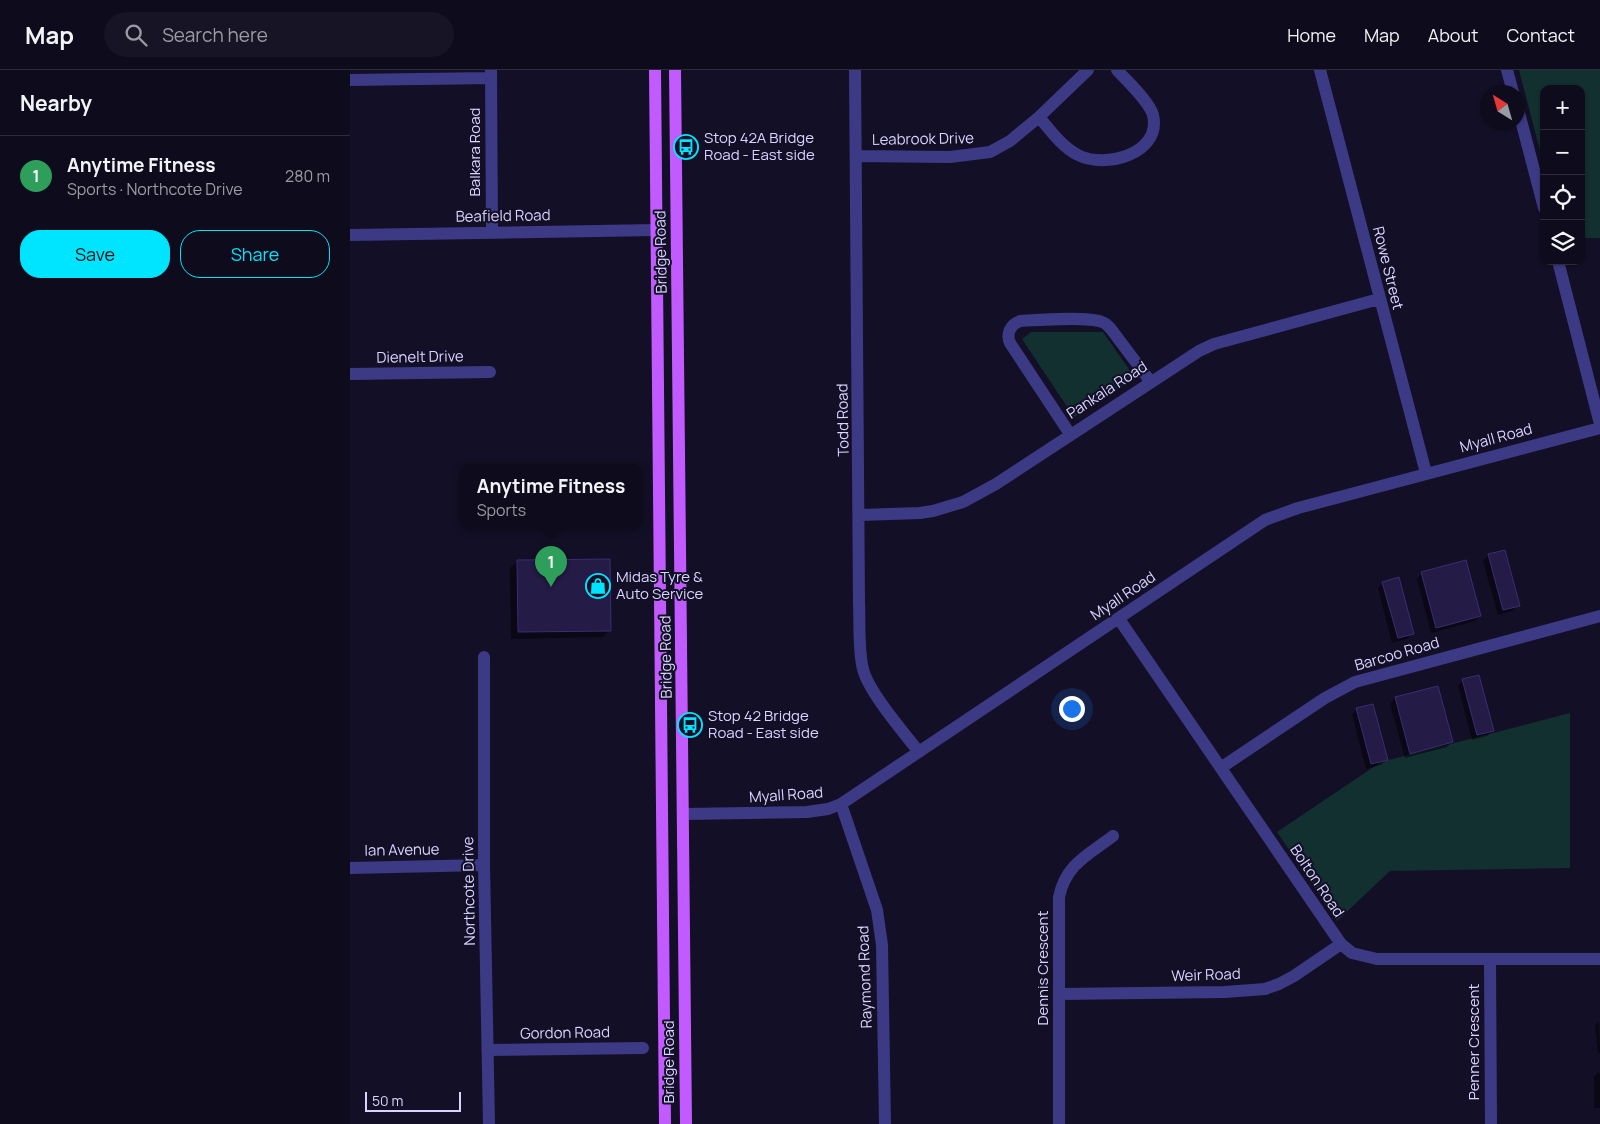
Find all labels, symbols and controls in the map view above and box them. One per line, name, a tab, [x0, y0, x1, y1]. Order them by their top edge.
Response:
search box	[104, 12, 454, 57]
text: Map	[25, 18, 74, 51]
icon: search	[122, 21, 150, 49]
text: Search here	[162, 22, 268, 48]
text: Home	[1287, 23, 1336, 47]
text: Map	[1364, 23, 1400, 47]
text: About	[1428, 23, 1478, 47]
text: Contact	[1506, 23, 1575, 47]
north arrow	[1480, 85, 1525, 130]
map controls	[1540, 85, 1585, 265]
button: +	[1540, 85, 1585, 130]
text: Nearby	[20, 89, 92, 117]
street label: Balkara Road	[464, 108, 485, 196]
place label: Stop 42A Bridge Road - East side	[704, 127, 815, 165]
street label: Leabrook Drive	[872, 127, 974, 150]
button: −	[1540, 130, 1585, 175]
bus stop icon: Stop 42A Bridge Road - East side	[673, 134, 699, 160]
text: Anytime Fitness	[67, 152, 216, 178]
text: 1	[32, 165, 40, 187]
text: 280 m	[285, 165, 330, 187]
button: locate	[1540, 175, 1585, 220]
text: Sports · Northcote Drive	[67, 178, 243, 200]
street label: Beafield Road	[455, 204, 551, 227]
street label: Bridge Road	[649, 210, 672, 294]
button: layers	[1540, 220, 1585, 265]
street label: Rowe Street	[1368, 224, 1409, 312]
button: Save	[20, 230, 170, 278]
button: Share	[180, 230, 330, 278]
street label: Dienelt Drive	[376, 345, 464, 368]
street label: Pankala Road	[1062, 356, 1151, 423]
street label: Todd Road	[831, 383, 854, 457]
street label: Myall Road	[1457, 418, 1534, 457]
popup	[460, 464, 642, 529]
text: Anytime Fitness	[477, 473, 625, 499]
text: Sports	[477, 499, 526, 521]
pin: 1	[535, 546, 567, 587]
place label: Midas Tyre & Auto Service	[616, 566, 704, 604]
street label: Myall Road	[1086, 566, 1159, 625]
shop icon: Midas Tyre & Auto Service	[585, 573, 611, 599]
street label: Bridge Road	[654, 615, 677, 699]
street label: Barcoo Road	[1352, 631, 1442, 676]
your location	[1059, 696, 1085, 722]
place label: Stop 42 Bridge Road - East side	[708, 705, 819, 743]
bus stop icon: Stop 42 Bridge Road - East side	[677, 712, 703, 738]
street label: Myall Road	[748, 781, 824, 808]
street label: Northcote Drive	[457, 836, 480, 946]
street label: Ian Avenue	[364, 838, 440, 861]
street label: Bolton Road	[1285, 840, 1349, 921]
street label: Dennis Crescent	[1032, 911, 1053, 1025]
street label: Raymond Road	[852, 925, 877, 1029]
street label: Weir Road	[1171, 963, 1241, 986]
street label: Penner Crescent	[1463, 984, 1484, 1100]
street label: Bridge Road	[658, 1020, 679, 1104]
street label: Gordon Road	[520, 1021, 610, 1044]
scale bar	[365, 1089, 461, 1112]
text: 50 m	[372, 1091, 403, 1110]

